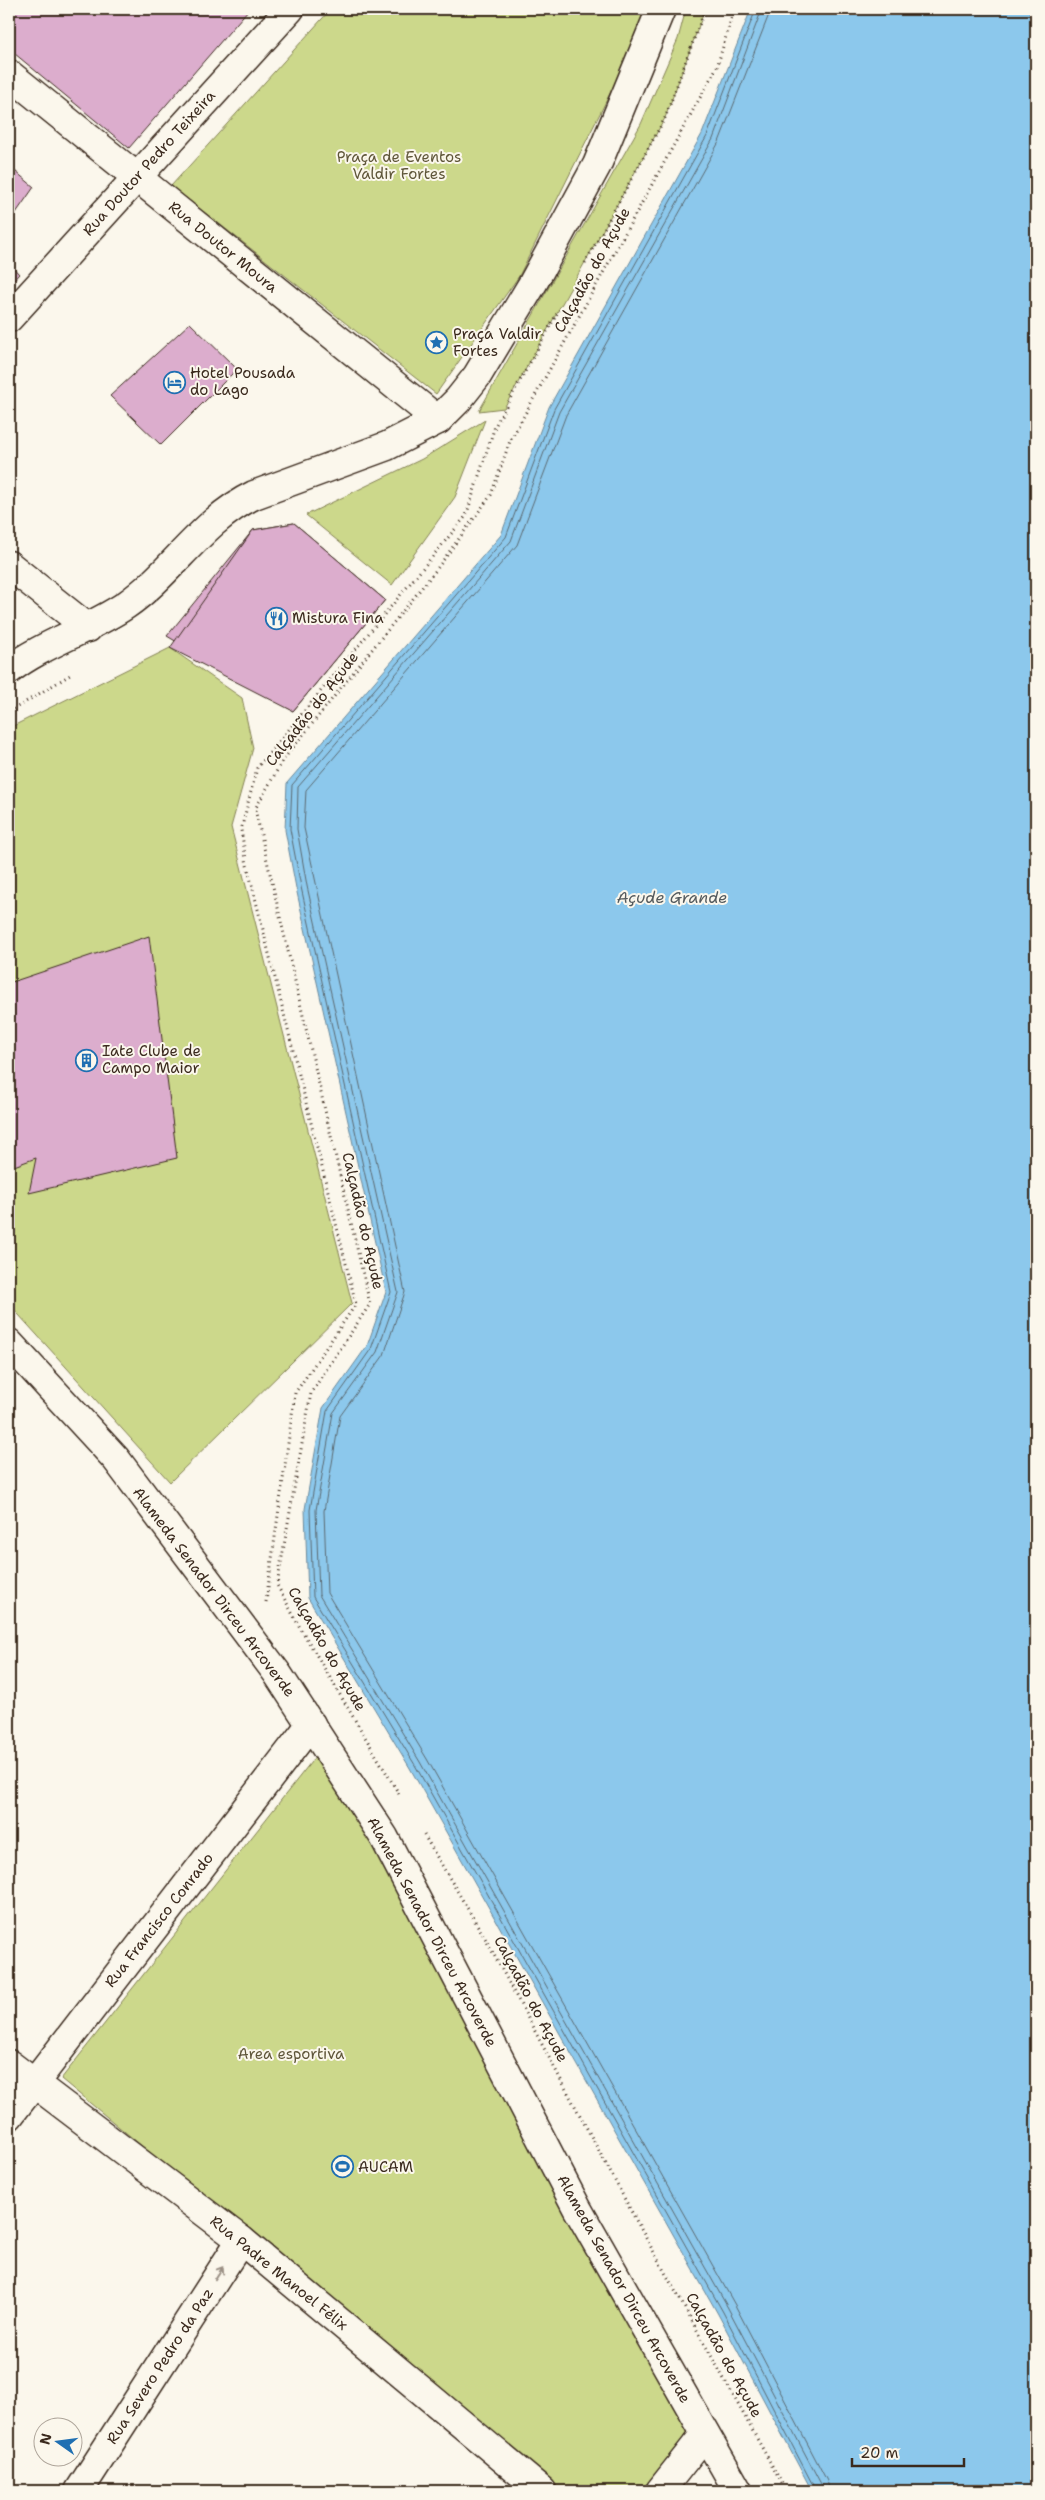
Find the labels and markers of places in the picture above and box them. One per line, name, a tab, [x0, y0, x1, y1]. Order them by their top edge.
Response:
place label: Praça Valdir Fortes	[453, 324, 541, 361]
place icon: Praça Valdir Fortes	[425, 331, 449, 355]
place label: Hotel Pousada do Lago	[190, 363, 296, 400]
hotel icon: Hotel Pousada do Lago	[162, 370, 186, 394]
restaurant icon: Mistura Fina	[264, 606, 288, 630]
place label: Mistura Fina	[292, 608, 384, 628]
place label: Iate Clube de Campo Maior	[102, 1041, 201, 1078]
building icon: Iate Clube de Campo Maior	[74, 1048, 98, 1072]
sports icon: AUCAM	[330, 2155, 354, 2179]
place label: AUCAM	[358, 2157, 413, 2177]

